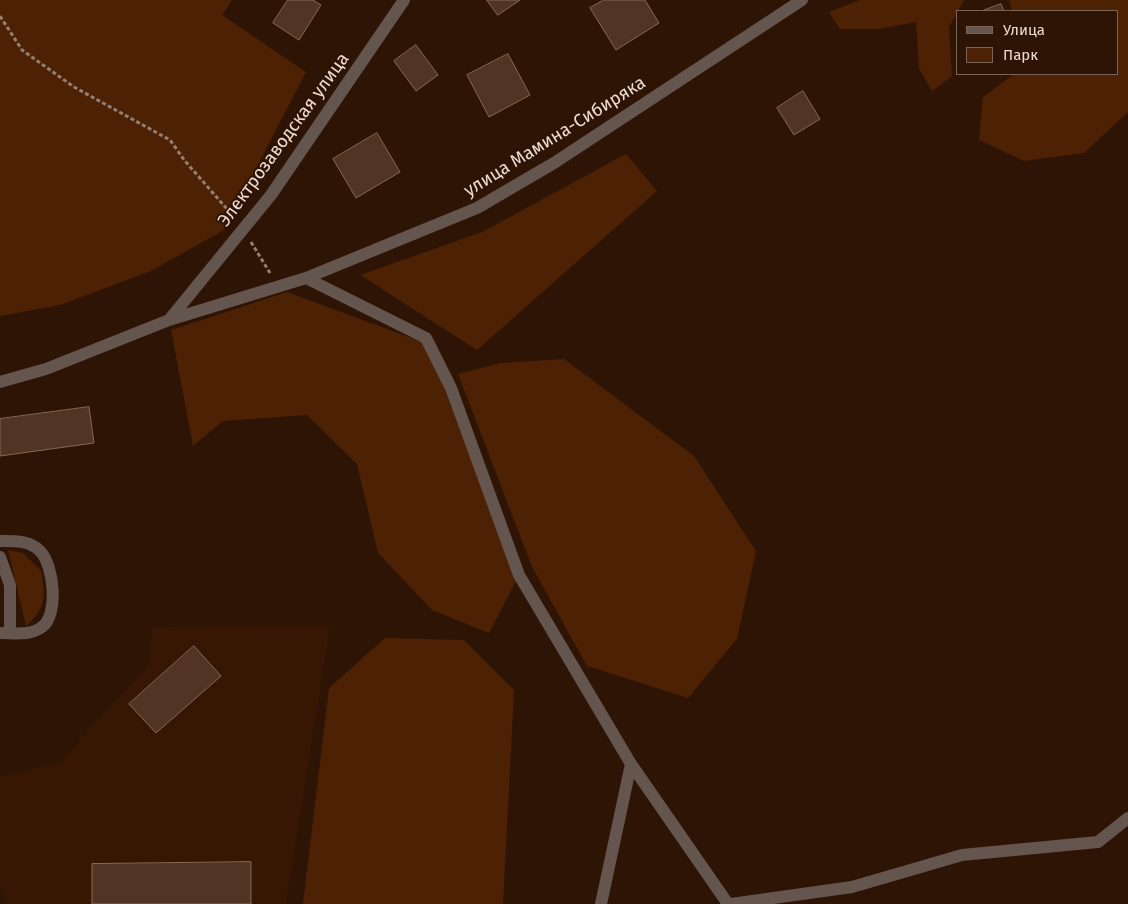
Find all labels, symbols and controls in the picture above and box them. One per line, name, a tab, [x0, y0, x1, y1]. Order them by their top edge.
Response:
legend	[956, 10, 1118, 75]
text: Улица	[1003, 21, 1045, 39]
text: Парк	[1003, 46, 1038, 64]
street label: Электрозаводская улица	[214, 49, 354, 231]
street label: улица Мамина-Сибиряка	[460, 72, 650, 202]

